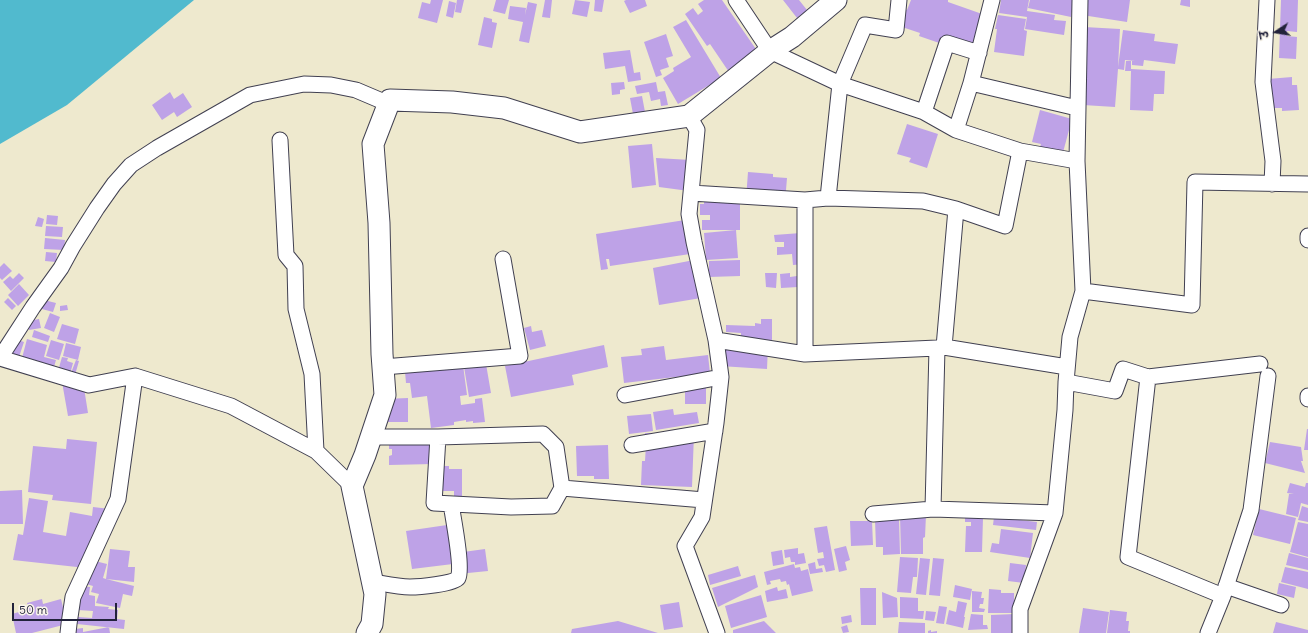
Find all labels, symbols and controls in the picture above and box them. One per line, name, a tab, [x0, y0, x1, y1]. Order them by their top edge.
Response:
north arrow	[1256, 12, 1296, 52]
text: उ	[1257, 29, 1272, 40]
scale bar	[14, 595, 119, 621]
text: 50 m	[19, 602, 47, 617]

